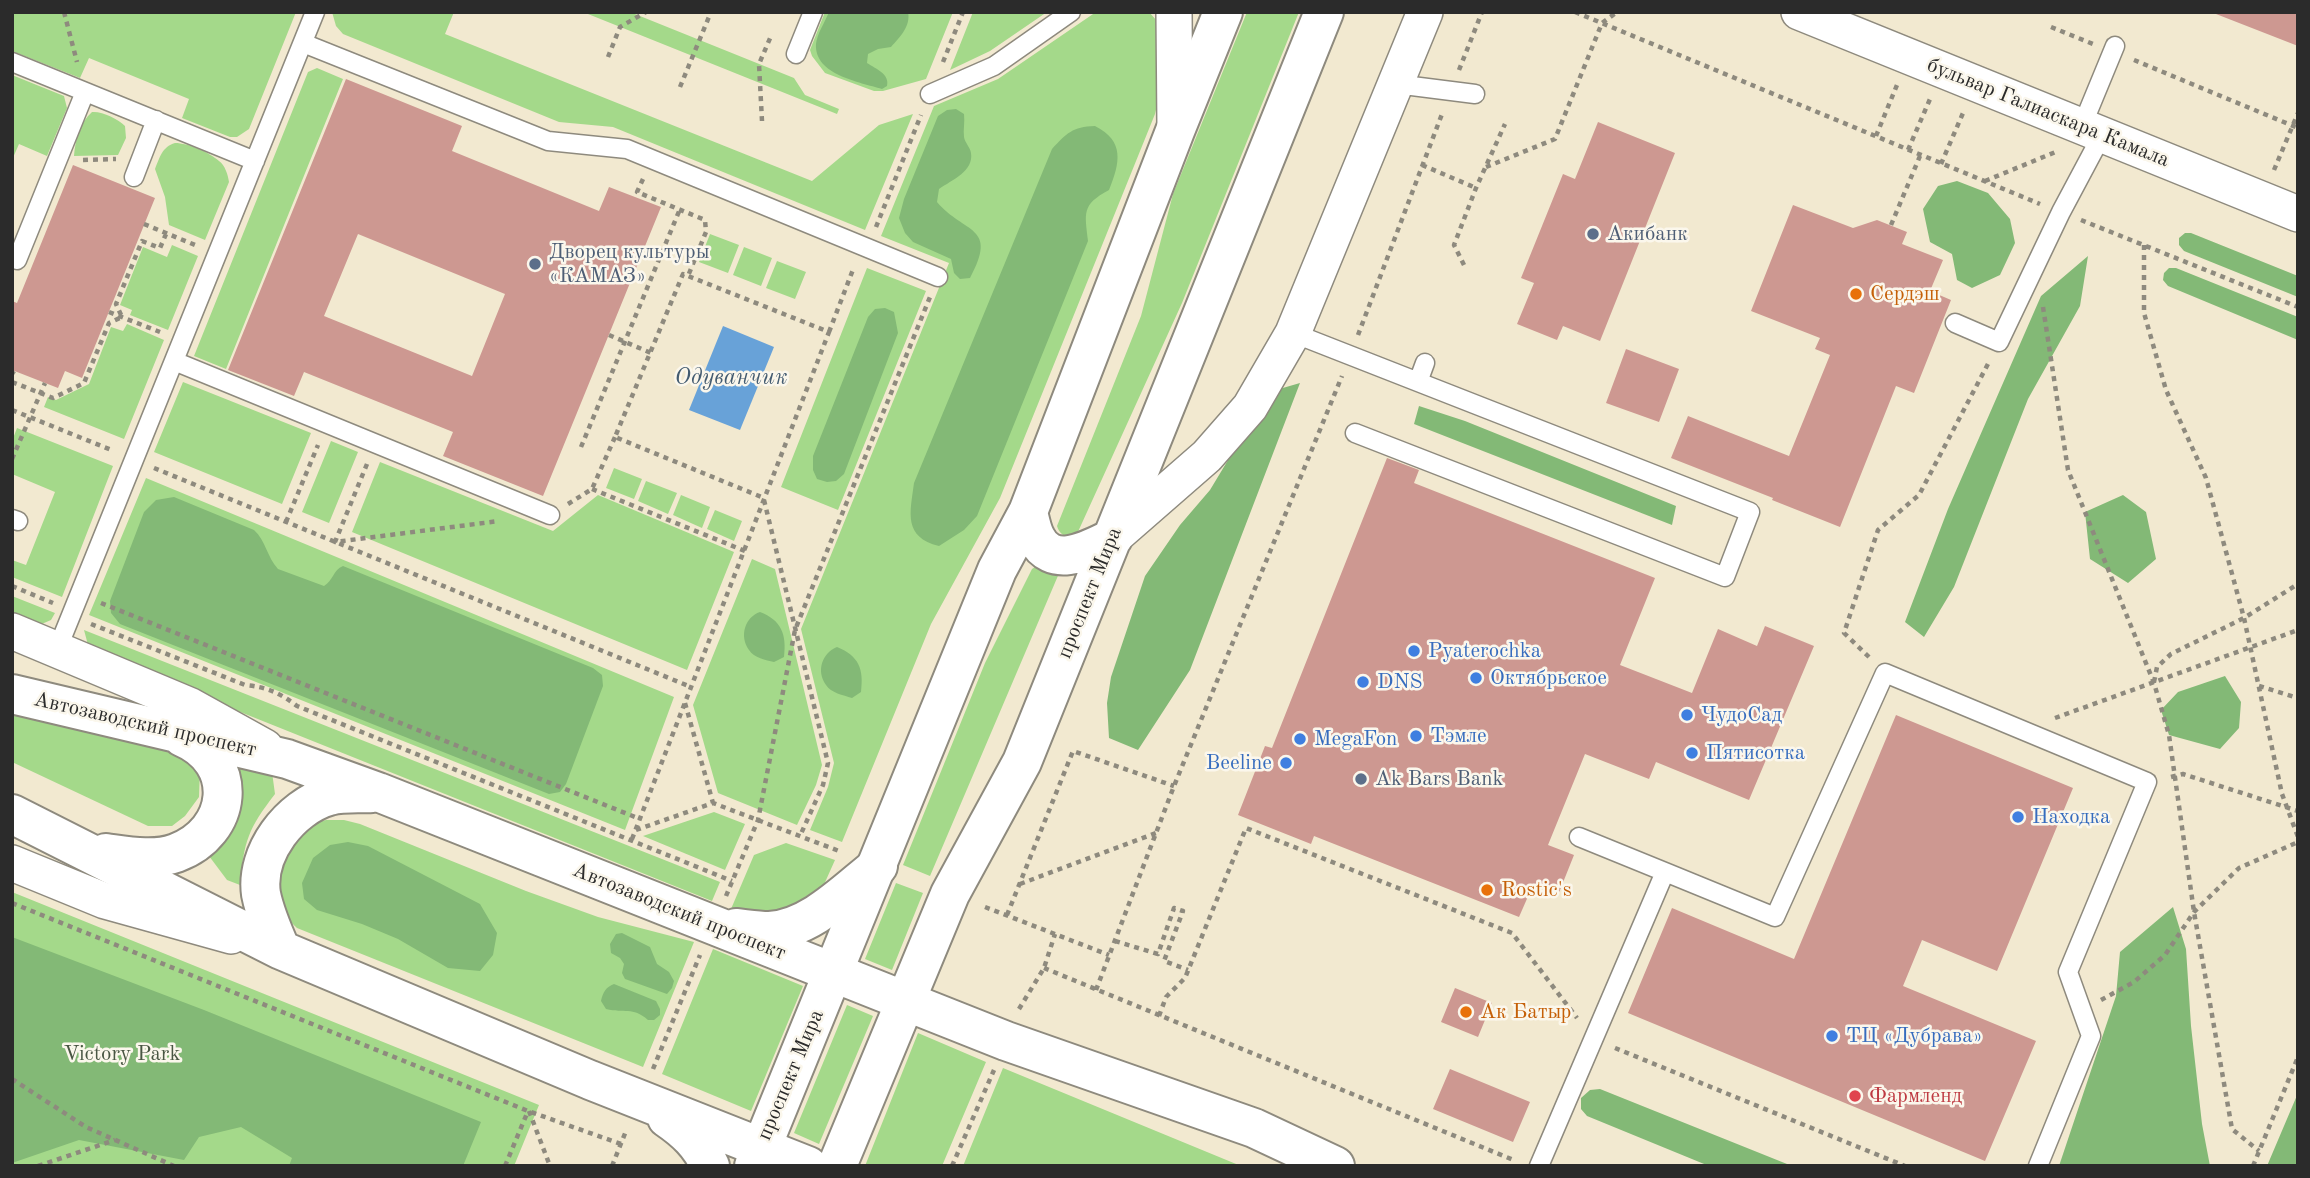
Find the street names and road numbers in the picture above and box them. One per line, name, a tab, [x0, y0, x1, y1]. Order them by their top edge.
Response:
street label: бульвар Галиаскара Камала	[1923, 53, 2173, 173]
street label: проспект Мира	[1052, 524, 1128, 662]
street label: Автозаводский проспект	[31, 687, 259, 763]
street label: Автозаводский проспект	[569, 858, 789, 966]
street label: проспект Мира	[752, 1006, 830, 1144]

